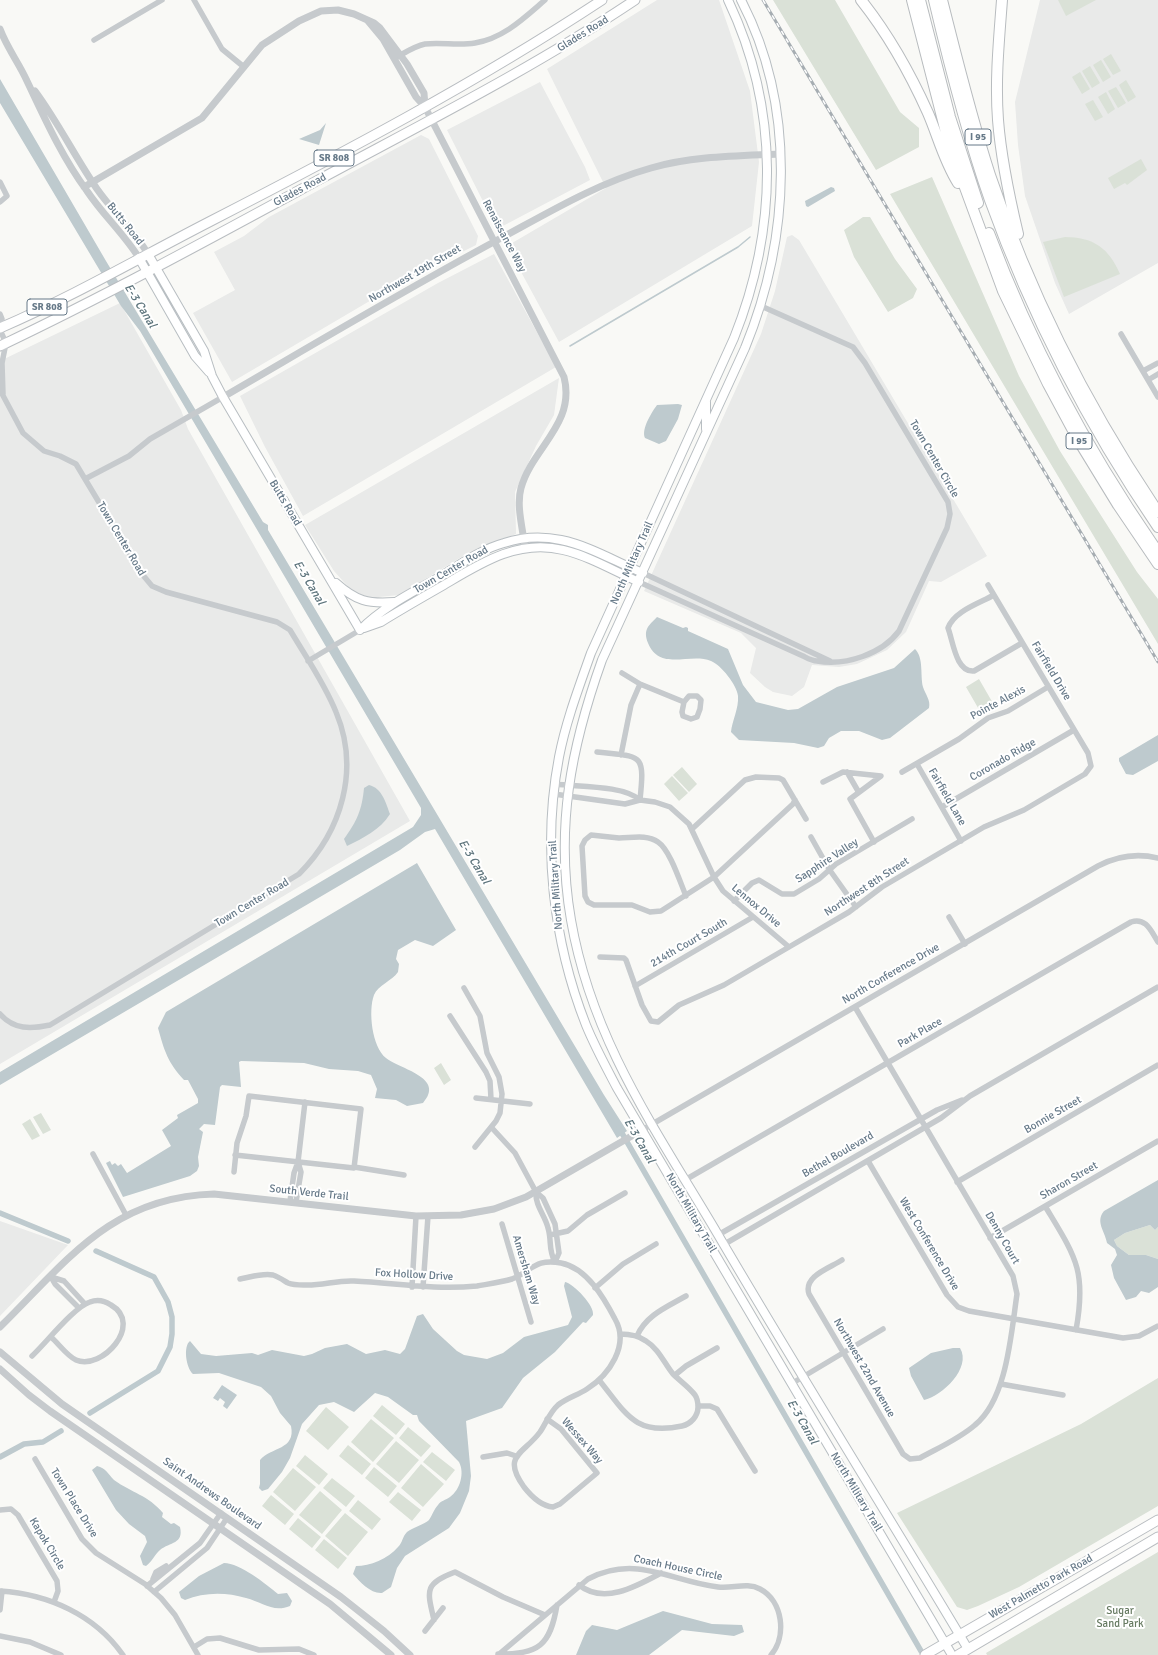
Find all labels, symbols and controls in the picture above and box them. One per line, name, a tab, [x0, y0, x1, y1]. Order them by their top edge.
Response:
street label: Glades Road	[555, 13, 611, 55]
road number: I 95	[965, 129, 991, 145]
road number: SR 808	[314, 150, 354, 166]
street label: Glades Road	[271, 171, 329, 209]
street label: Renaissance Way	[479, 197, 529, 275]
street label: Butts Road	[104, 200, 146, 248]
street label: Northwest 19th Street	[367, 242, 463, 306]
water label: E-3 Canal	[121, 281, 159, 331]
road number: SR 808	[27, 299, 67, 315]
street label: Town Center Circle	[906, 418, 962, 500]
road number: I 95	[1066, 433, 1092, 449]
street label: Butts Road	[266, 478, 304, 528]
street label: Town Center Road	[94, 500, 148, 578]
street label: North Military Trail	[608, 519, 656, 607]
street label: Town Center Road	[411, 543, 491, 597]
water label: E-3 Canal	[290, 558, 328, 608]
street label: Fairfield Drive	[1028, 639, 1074, 703]
street label: Pointe Alexis	[968, 683, 1028, 723]
street label: Coronado Ridge	[968, 736, 1038, 784]
street label: Fairfield Lane	[925, 766, 969, 828]
street label: Sapphire Valley	[793, 836, 861, 886]
water label: E-3 Canal	[455, 837, 493, 887]
street label: North Military Trail	[546, 840, 566, 930]
street label: Northwest 8th Street	[822, 855, 912, 919]
street label: Town Center Road	[213, 876, 291, 930]
street label: Lennox Drive	[729, 881, 783, 931]
street label: 214th Court South	[648, 916, 730, 970]
street label: North Conference Drive	[840, 941, 942, 1007]
street label: Park Place	[895, 1015, 945, 1051]
street label: Bonnie Street	[1022, 1093, 1084, 1137]
water label: E-3 Canal	[620, 1116, 658, 1166]
street label: Bethel Boulevard	[800, 1129, 876, 1181]
street label: Sharon Street	[1038, 1159, 1100, 1203]
street label: North Military Trail	[663, 1171, 719, 1255]
street label: South Verde Trail	[269, 1182, 349, 1204]
street label: West Conference Drive	[896, 1195, 962, 1293]
street label: Denny Court	[982, 1209, 1022, 1267]
street label: Amersham Way	[509, 1234, 543, 1306]
street label: Fox Hollow Drive	[375, 1266, 453, 1284]
street label: Northwest 22nd Avenue	[830, 1316, 898, 1420]
water label: E-3 Canal	[783, 1397, 821, 1447]
street label: Wessex Way	[558, 1415, 606, 1467]
street label: North Military Trail	[827, 1450, 885, 1534]
street label: Saint Andrews Boulevard	[160, 1455, 264, 1533]
street label: Town Place Drive	[47, 1466, 101, 1540]
street label: Kapok Circle	[26, 1515, 68, 1573]
street label: Coach House Circle	[632, 1552, 724, 1584]
street label: West Palmetto Park Road	[987, 1552, 1095, 1622]
park label: Sugar Sand Park	[1096, 1604, 1144, 1630]

